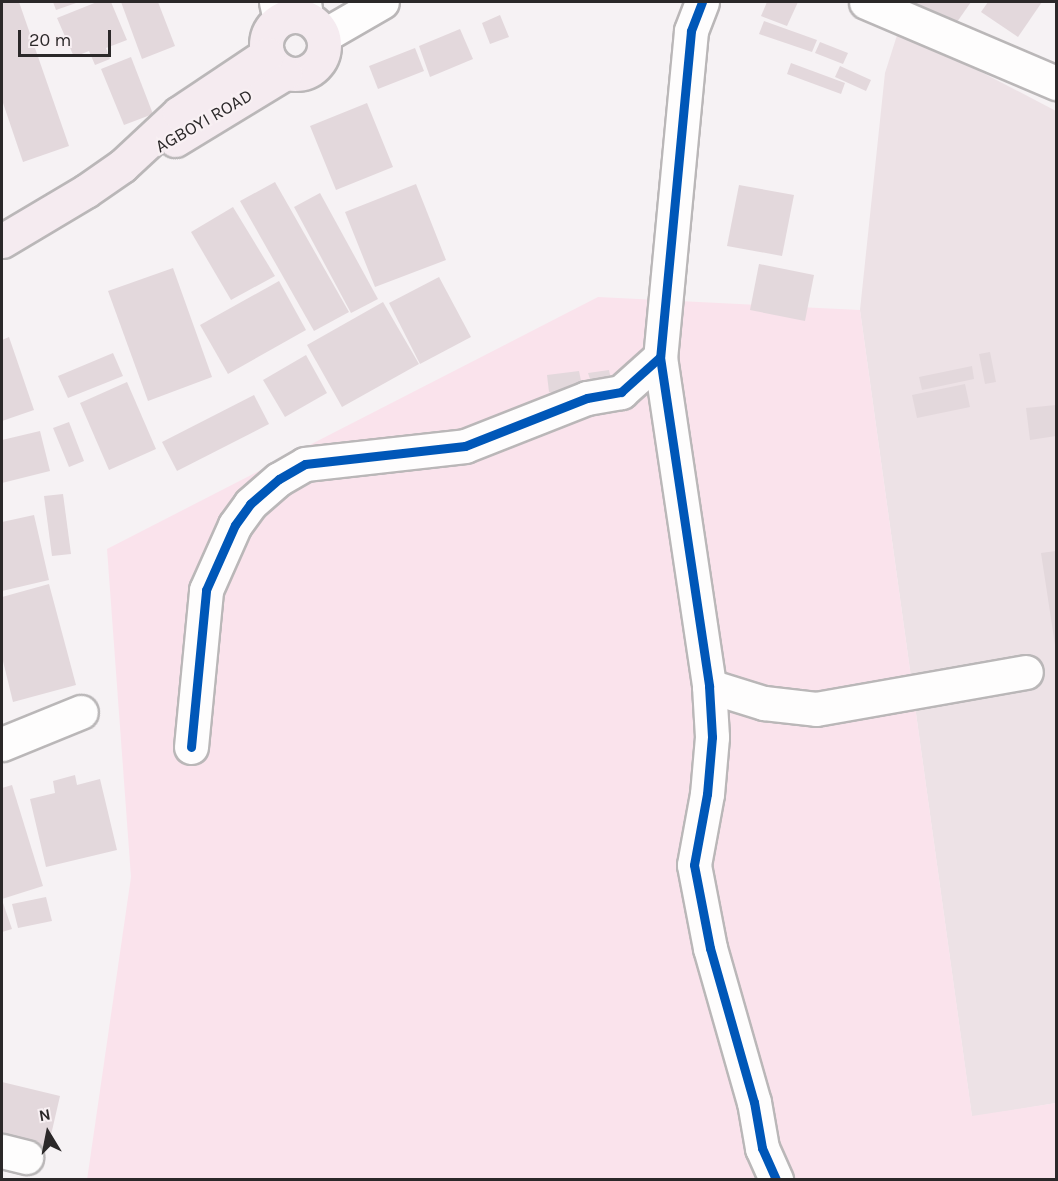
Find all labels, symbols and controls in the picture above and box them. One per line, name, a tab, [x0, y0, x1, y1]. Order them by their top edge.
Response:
scale bar	[21, 18, 114, 56]
text: 20 m	[29, 29, 71, 51]
street label: AGBOYI ROAD	[152, 85, 256, 157]
north arrow	[18, 1103, 78, 1163]
text: N	[37, 1104, 52, 1125]

